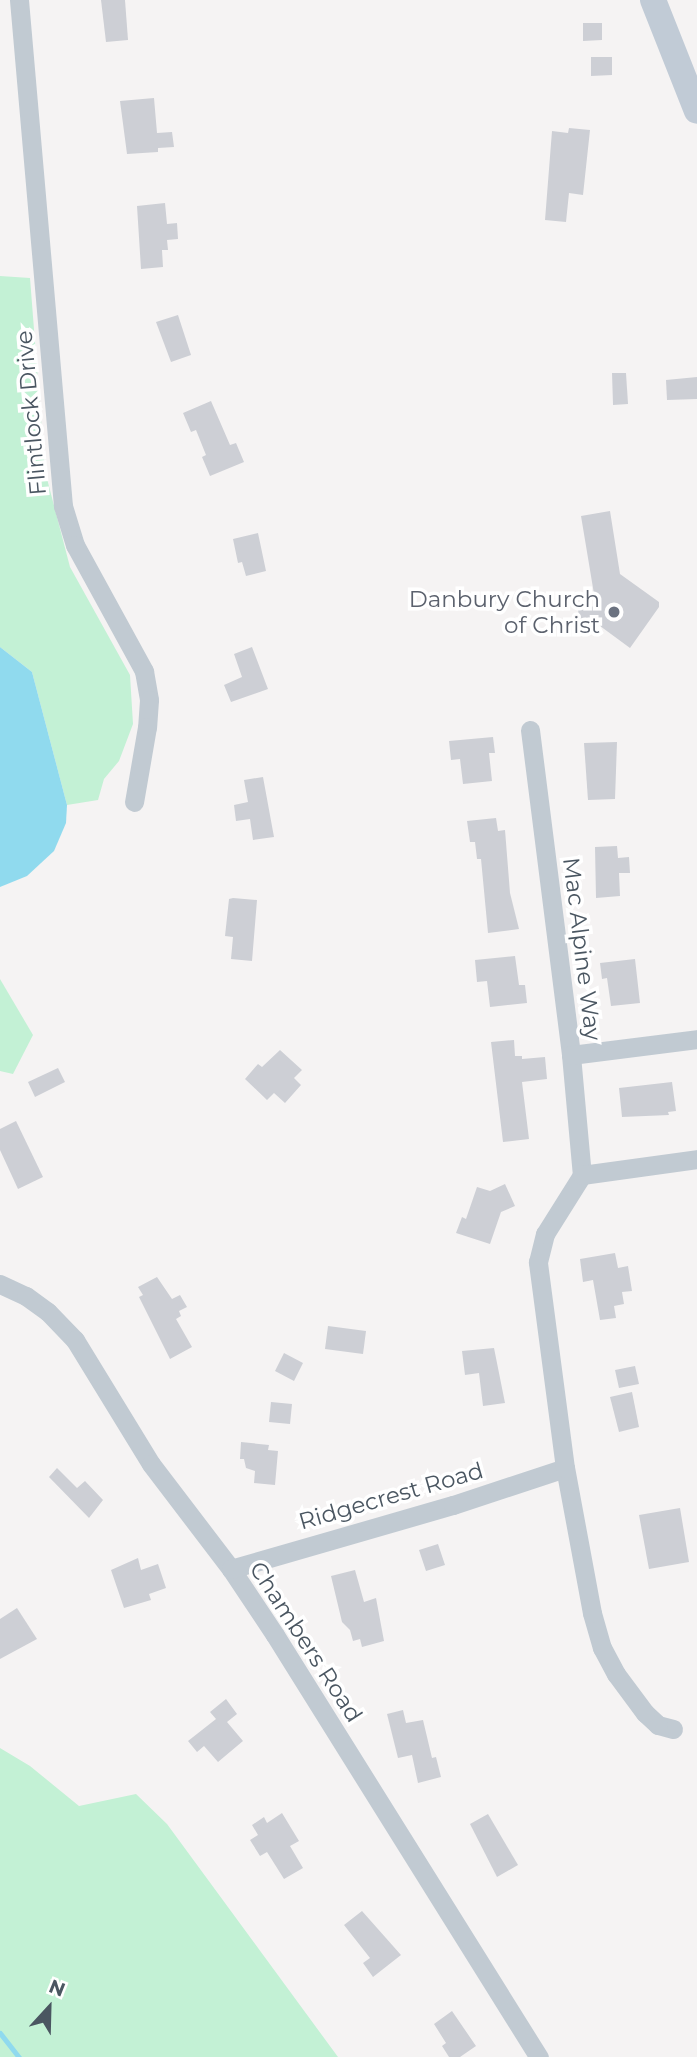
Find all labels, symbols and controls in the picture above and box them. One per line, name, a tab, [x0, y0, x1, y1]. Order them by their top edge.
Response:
street label: Flintlock Drive	[10, 330, 52, 496]
place label: Danbury Church of Christ	[409, 585, 600, 639]
marker: Danbury Church of Christ	[606, 604, 622, 620]
street label: Mac Alpine Way	[557, 856, 607, 1042]
street label: Ridgecrest Road	[296, 1456, 486, 1536]
street label: Chambers Road	[244, 1557, 368, 1727]
north arrow	[14, 1973, 84, 2043]
text: N	[46, 1975, 68, 2002]

